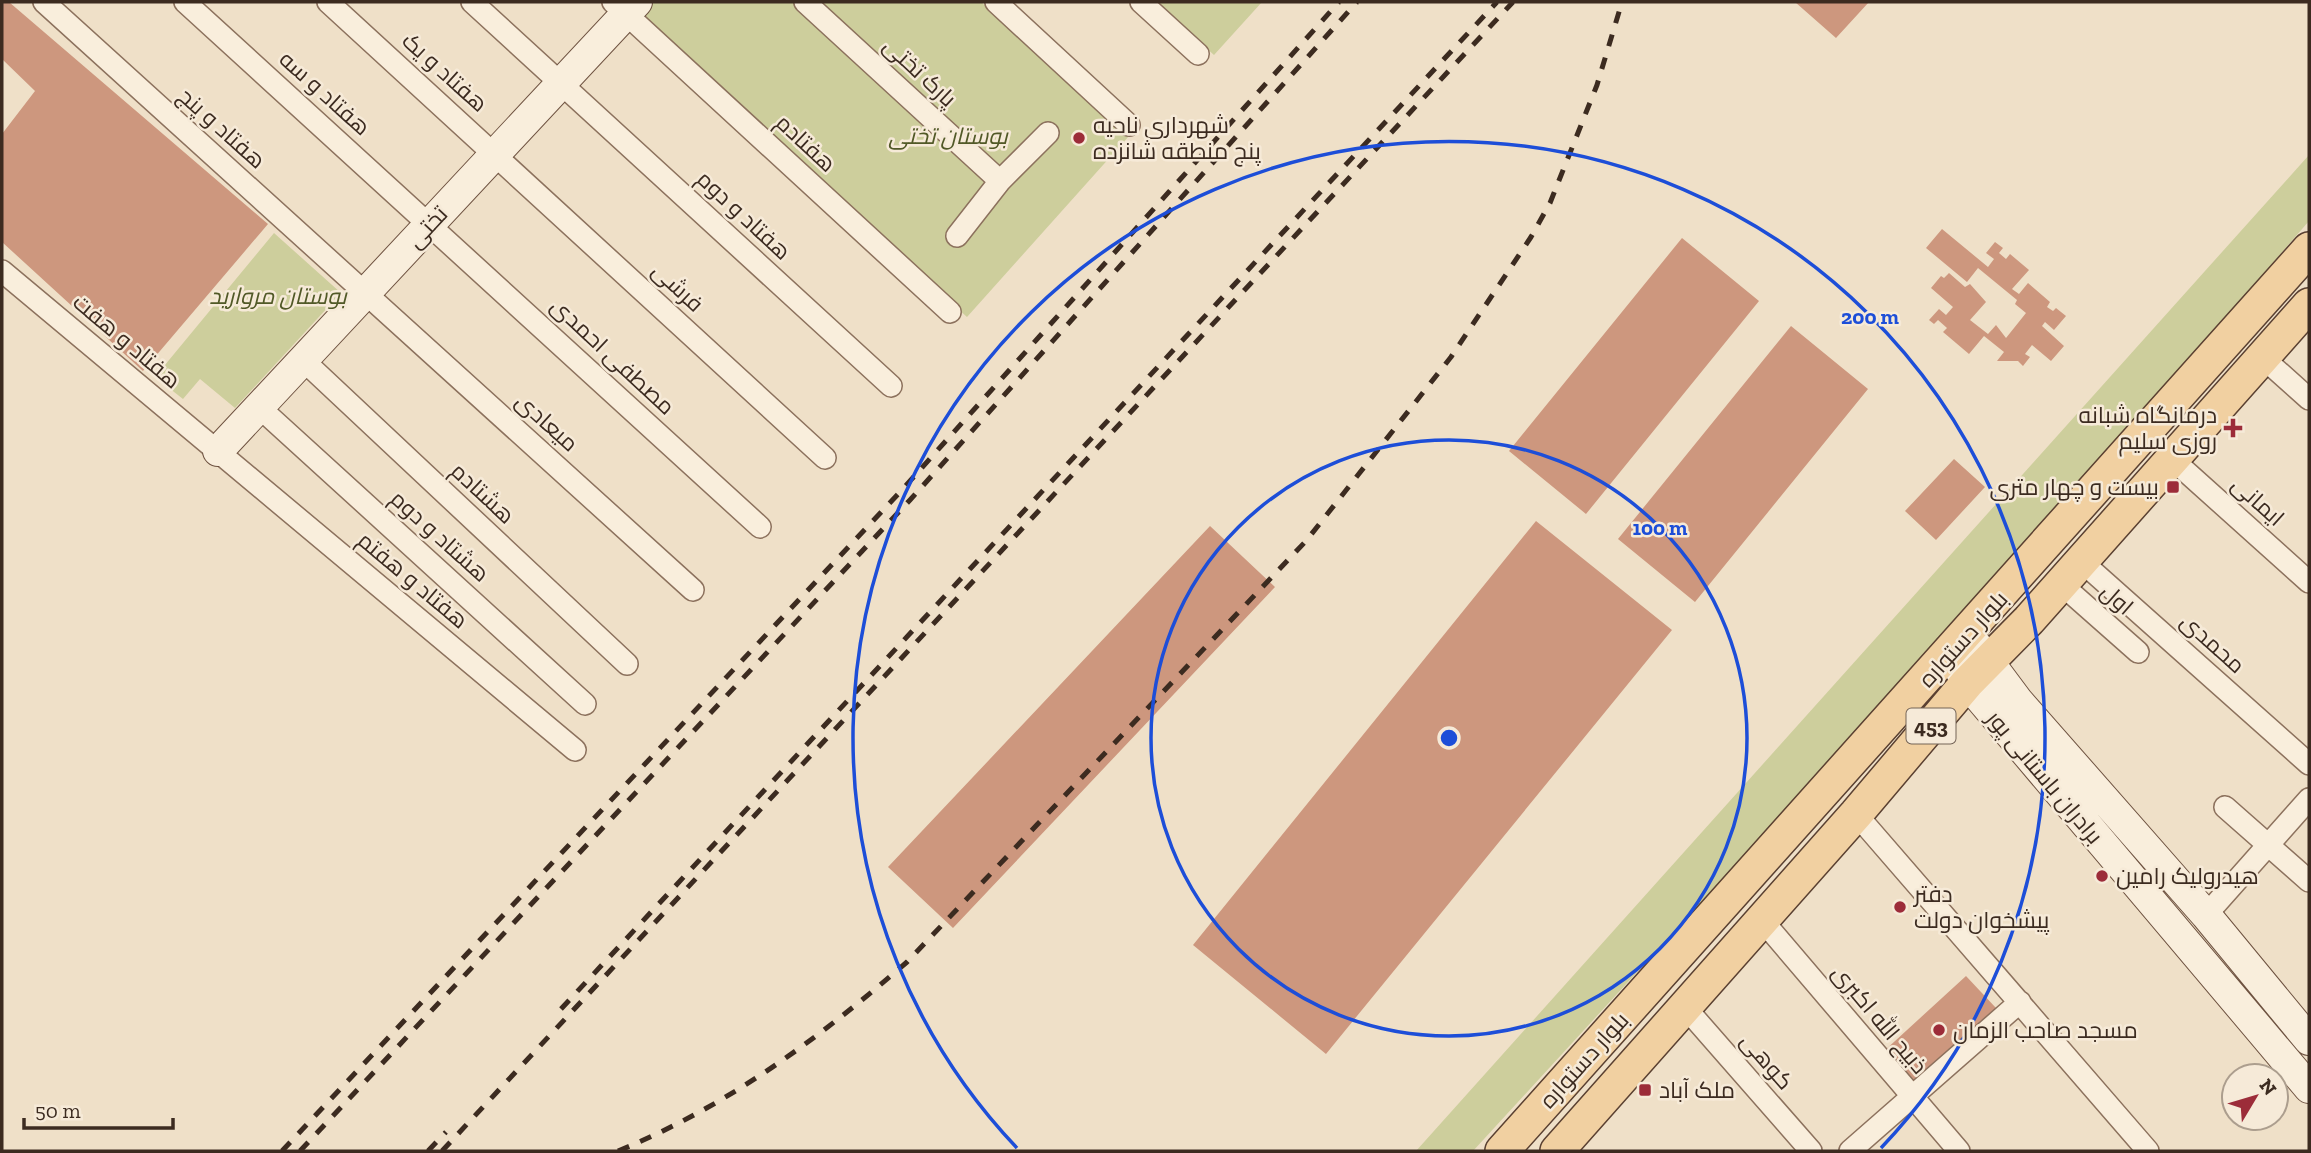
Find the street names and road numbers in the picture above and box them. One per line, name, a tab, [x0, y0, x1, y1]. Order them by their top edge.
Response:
street label: هفتاد و یک	[396, 26, 494, 118]
street label: پارک تختی	[877, 31, 962, 113]
street label: هفتاد و سه	[274, 45, 376, 141]
street label: هفتاد و پنج	[171, 81, 271, 176]
street label: هفتادم	[769, 108, 842, 179]
street label: هفتاد و دوم	[690, 164, 797, 267]
street label: تختی	[401, 200, 453, 254]
street label: فرشی	[646, 256, 710, 318]
street label: هفتاد و هفت	[67, 288, 187, 394]
street label: مصطفی احمدی	[545, 291, 681, 421]
street label: میعادی	[510, 387, 584, 457]
street label: هشتادم	[444, 456, 521, 531]
street label: ایمانی	[2226, 470, 2290, 532]
street label: هشتاد و دوم	[383, 484, 495, 589]
street label: هفتاد و هفتم	[351, 526, 474, 636]
street label: اول	[2095, 577, 2139, 621]
street label: بلوار دستواره	[1913, 585, 2013, 693]
street label: محمدی	[2175, 607, 2251, 679]
street label: برادران باستانی پور	[1979, 703, 2109, 850]
road number: 453	[1906, 708, 1955, 744]
street label: ذبیح الله اکبری	[1825, 958, 1935, 1081]
street label: بلوار دستواره	[1534, 1006, 1634, 1114]
street label: کوهی	[1735, 1027, 1799, 1095]

